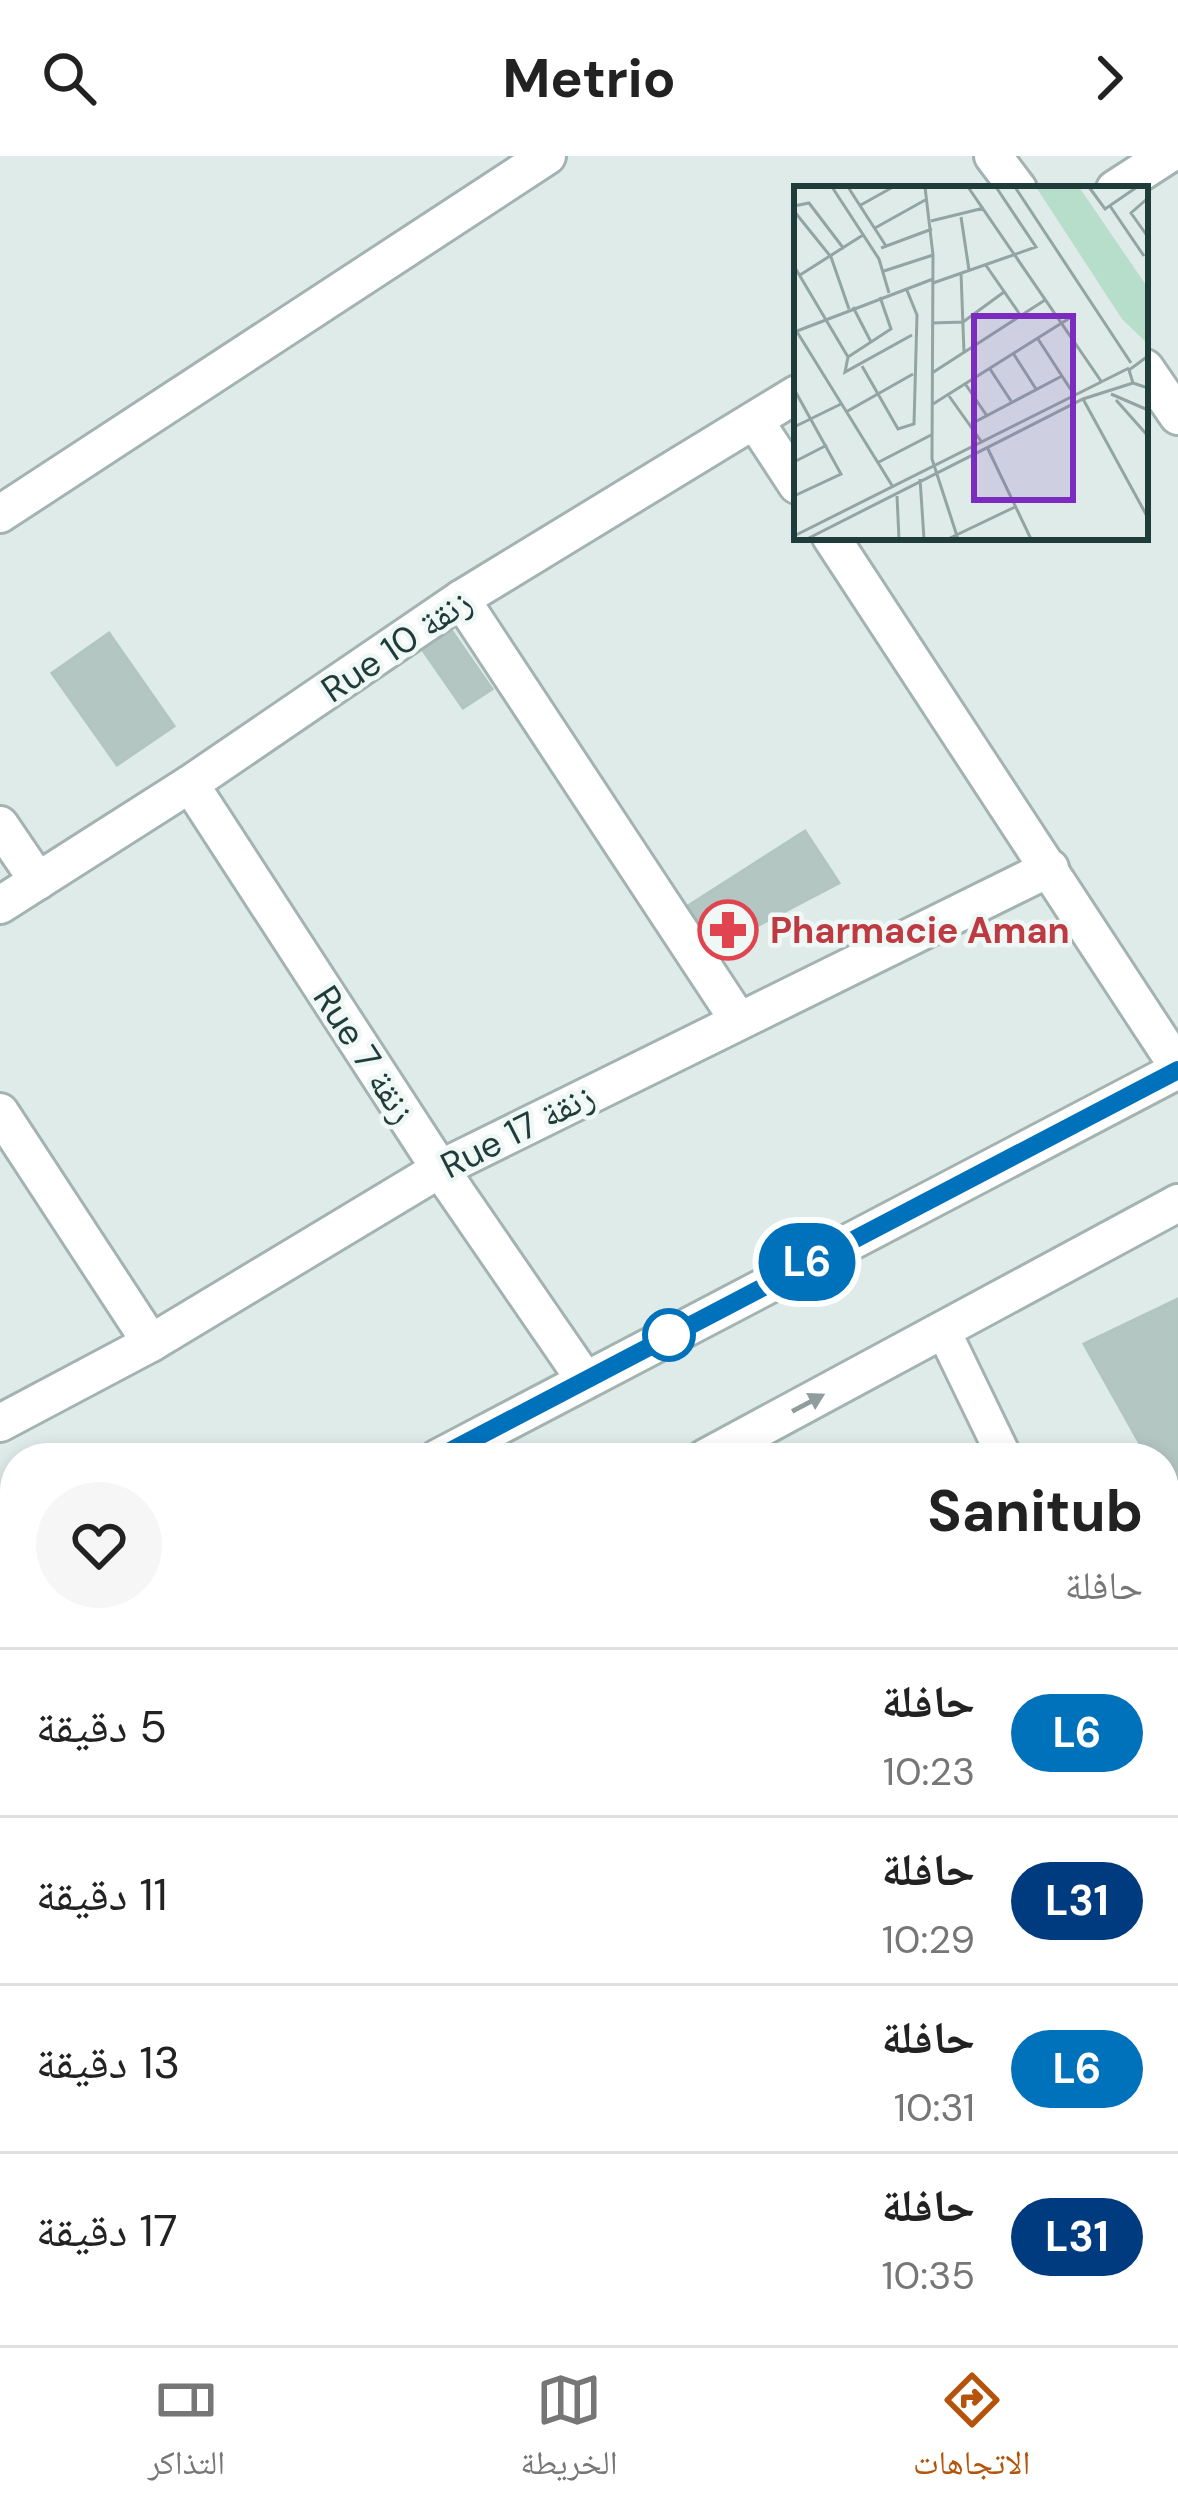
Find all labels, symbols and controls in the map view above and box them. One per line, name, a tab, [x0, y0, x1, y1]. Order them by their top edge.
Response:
text: Metrio	[502, 43, 676, 114]
icon: search	[36, 45, 102, 111]
icon: forward	[1076, 45, 1142, 111]
inset map	[794, 186, 1148, 540]
street label: Rue 10 زنقة	[312, 578, 481, 713]
pharmacy icon: Pharmacie Aman	[697, 899, 759, 961]
place label: Pharmacie Aman	[770, 907, 1070, 954]
street label: Rue 7 زنقة	[303, 977, 426, 1132]
street label: Rue 17 زنقة	[433, 1072, 602, 1189]
line badge: L6	[753, 1223, 861, 1301]
text: L6	[783, 1234, 831, 1289]
unlabelled marker	[644, 1310, 694, 1360]
one-way arrow	[791, 1393, 826, 1414]
text: Sanitub	[927, 1474, 1143, 1549]
button: heart	[36, 1482, 162, 1608]
text: حافلة	[1065, 1560, 1143, 1611]
text: حافلة	[882, 1672, 975, 1731]
text: 5 دقيقة	[36, 1697, 167, 1756]
text: L6	[1053, 1705, 1101, 1760]
text: 10:23	[883, 1746, 975, 1797]
text: حافلة	[882, 1840, 975, 1899]
text: 11 دقيقة	[36, 1865, 168, 1924]
text: L31	[1045, 1873, 1109, 1928]
text: 10:29	[882, 1914, 975, 1965]
text: حافلة	[882, 2008, 975, 2067]
text: 13 دقيقة	[36, 2033, 180, 2092]
text: L6	[1053, 2041, 1101, 2096]
text: 10:31	[894, 2082, 975, 2133]
text: حافلة	[882, 2176, 975, 2235]
text: 17 دقيقة	[36, 2201, 178, 2260]
text: L31	[1045, 2209, 1109, 2264]
text: 10:35	[881, 2250, 975, 2301]
tab: التذاكر	[148, 2367, 225, 2495]
tab: الخريطة	[520, 2367, 618, 2495]
tab: الاتجاهات	[913, 2367, 1030, 2495]

